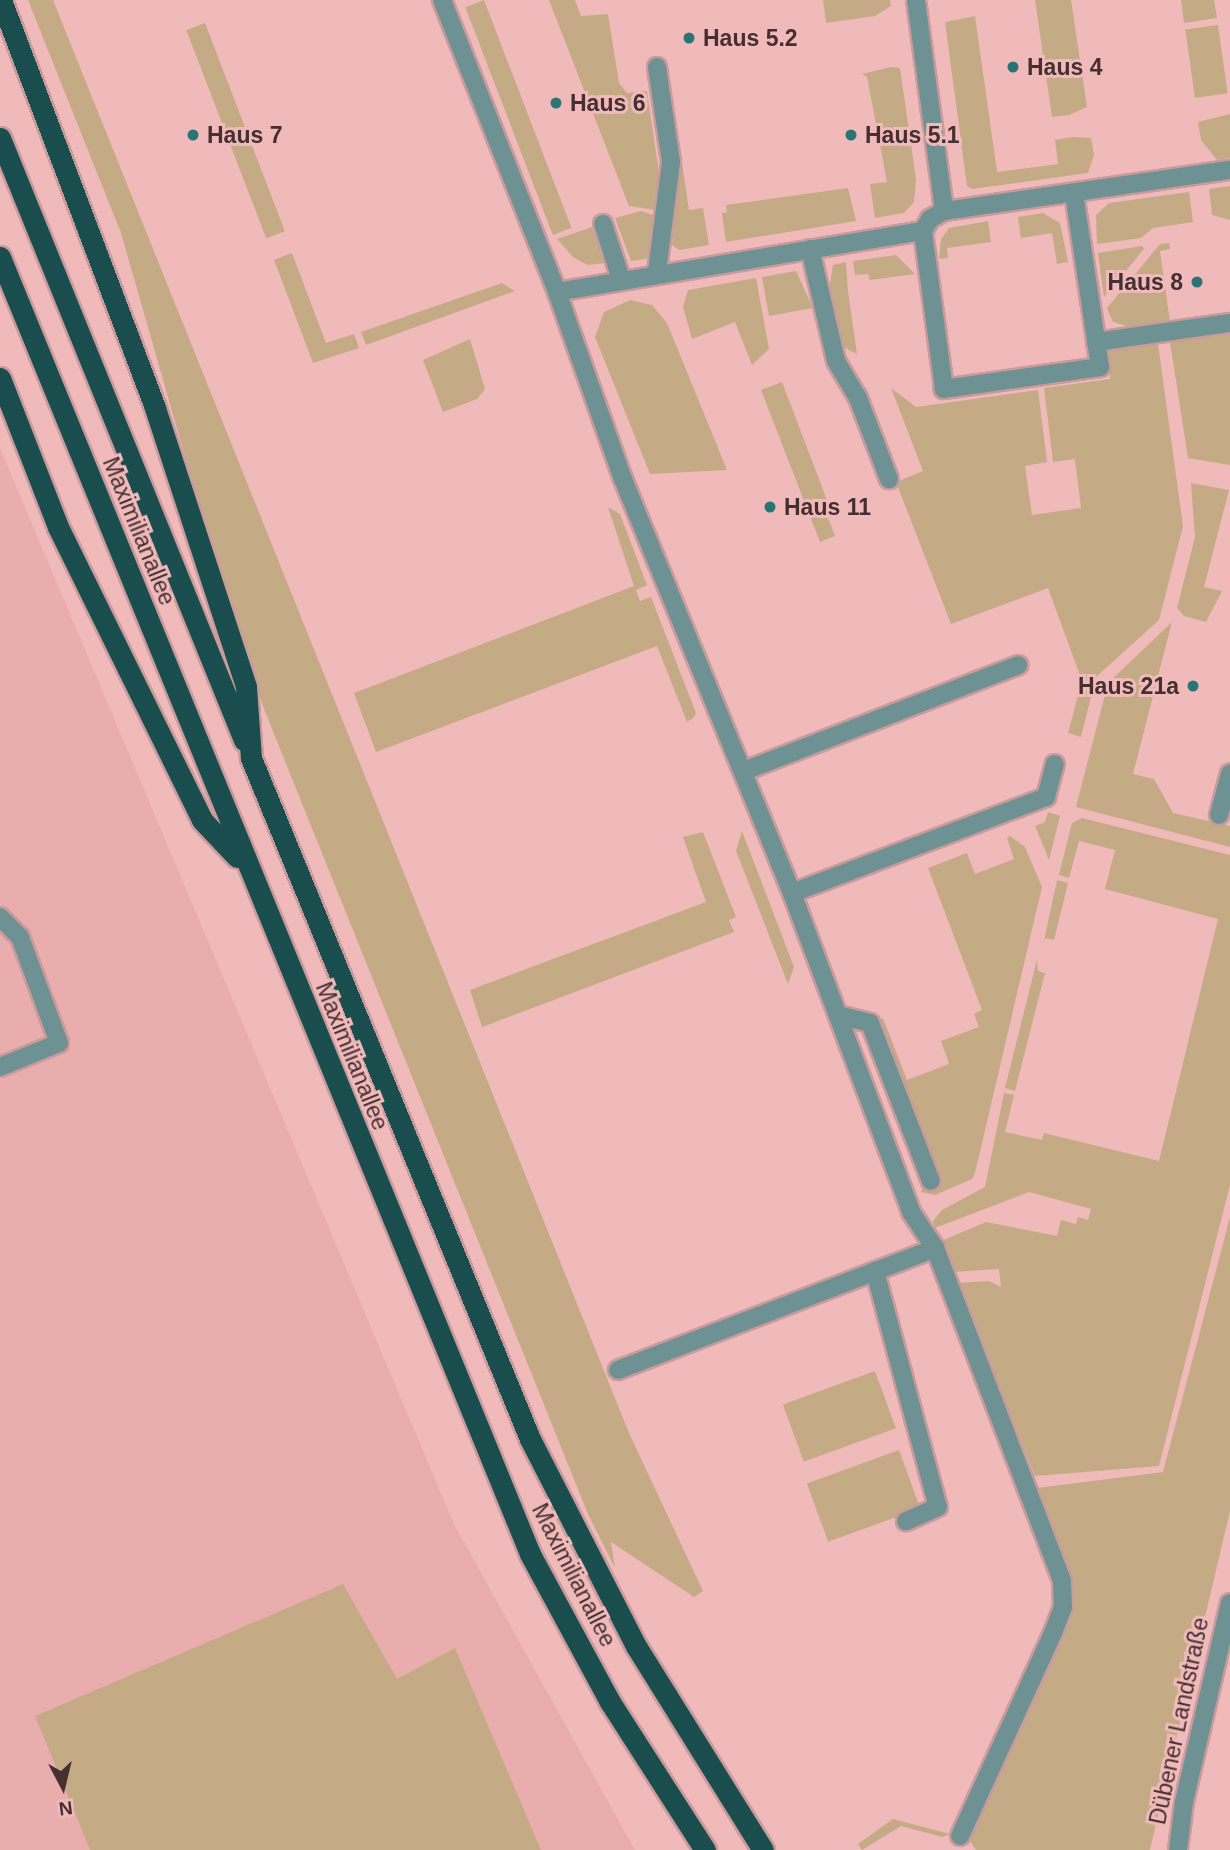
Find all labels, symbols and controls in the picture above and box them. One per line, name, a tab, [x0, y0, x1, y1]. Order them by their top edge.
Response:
place label: Haus 5.2	[703, 24, 798, 52]
marker: Haus 5.2	[681, 30, 697, 46]
place label: Haus 4	[1027, 53, 1102, 81]
marker: Haus 4	[1005, 59, 1021, 75]
place label: Haus 6	[570, 89, 645, 117]
marker: Haus 6	[548, 95, 564, 111]
place label: Haus 7	[207, 121, 282, 149]
place label: Haus 5.1	[865, 121, 960, 149]
marker: Haus 7	[185, 127, 201, 143]
marker: Haus 5.1	[843, 127, 859, 143]
place label: Haus 8	[1108, 268, 1183, 296]
marker: Haus 8	[1189, 274, 1205, 290]
street label: Maximilianallee	[97, 453, 181, 609]
place label: Haus 11	[784, 493, 871, 521]
marker: Haus 11	[762, 499, 778, 515]
place label: Haus 21a	[1078, 672, 1179, 700]
marker: Haus 21a	[1185, 678, 1201, 694]
street label: Maximilianallee	[310, 978, 394, 1134]
street label: Maximilianallee	[526, 1499, 622, 1651]
street label: Dübener Landstraße	[1144, 1615, 1214, 1827]
north arrow	[28, 1752, 98, 1822]
text: N	[58, 1797, 74, 1820]

